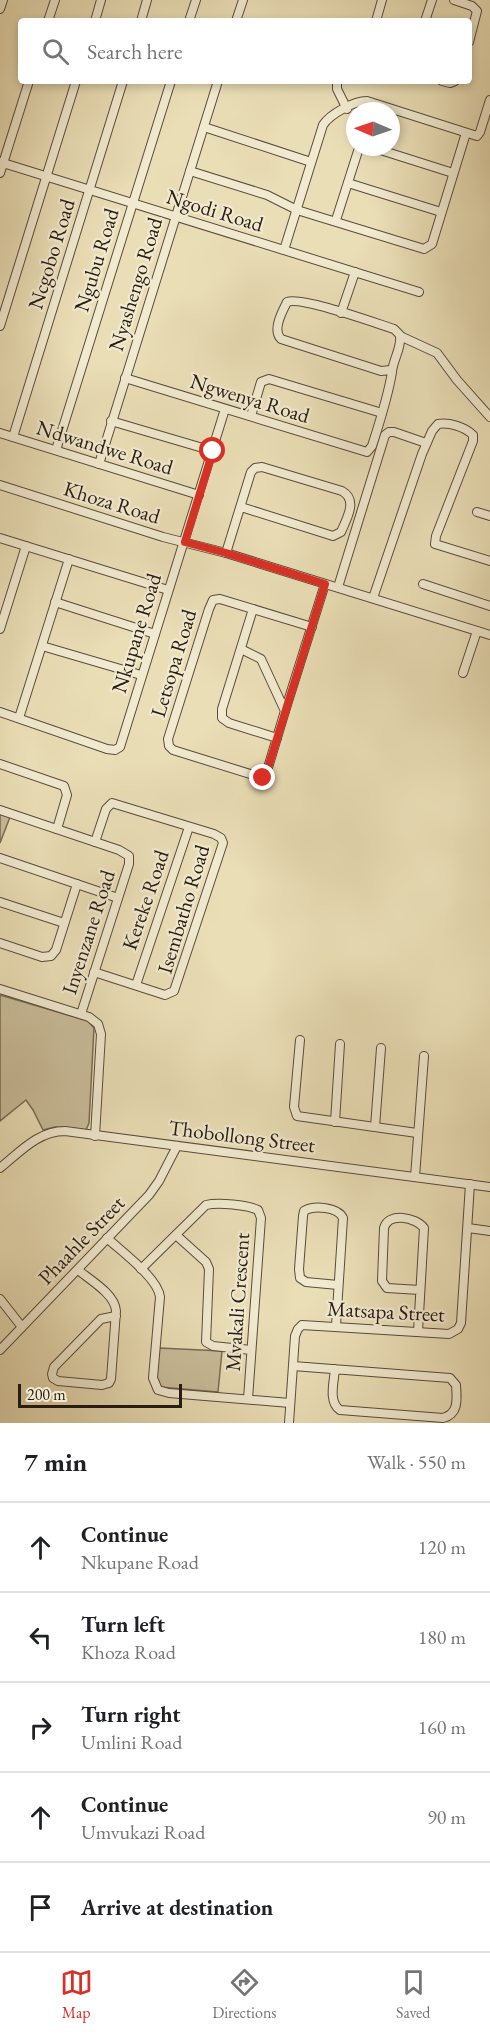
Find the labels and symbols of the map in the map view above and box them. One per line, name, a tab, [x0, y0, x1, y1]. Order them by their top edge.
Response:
north arrow	[346, 102, 400, 156]
street label: Ngodi Road	[163, 182, 267, 238]
street label: Ncgobo Road	[21, 195, 81, 312]
street label: Ngubu Road	[67, 205, 125, 315]
street label: Nyashengo Road	[102, 213, 168, 354]
street label: Ngwenya Road	[187, 367, 313, 429]
street label: Ndwandwe Road	[33, 413, 177, 481]
route start	[199, 437, 225, 463]
street label: Khoza Road	[60, 475, 164, 530]
street label: Nkupane Road	[105, 569, 167, 696]
street label: Letsopa Road	[144, 606, 202, 720]
route end	[249, 764, 275, 790]
street label: Isembatho Road	[151, 841, 215, 977]
street label: Kereke Road	[115, 846, 175, 954]
street label: Inyenzane Road	[55, 866, 121, 998]
street label: Thobollong Street	[167, 1114, 317, 1158]
street label: Phaahle Street	[32, 1189, 130, 1290]
street label: Mvakali Crescent	[219, 1231, 255, 1372]
street label: Matsapa Street	[326, 1294, 446, 1328]
scale bar	[18, 1381, 182, 1408]

